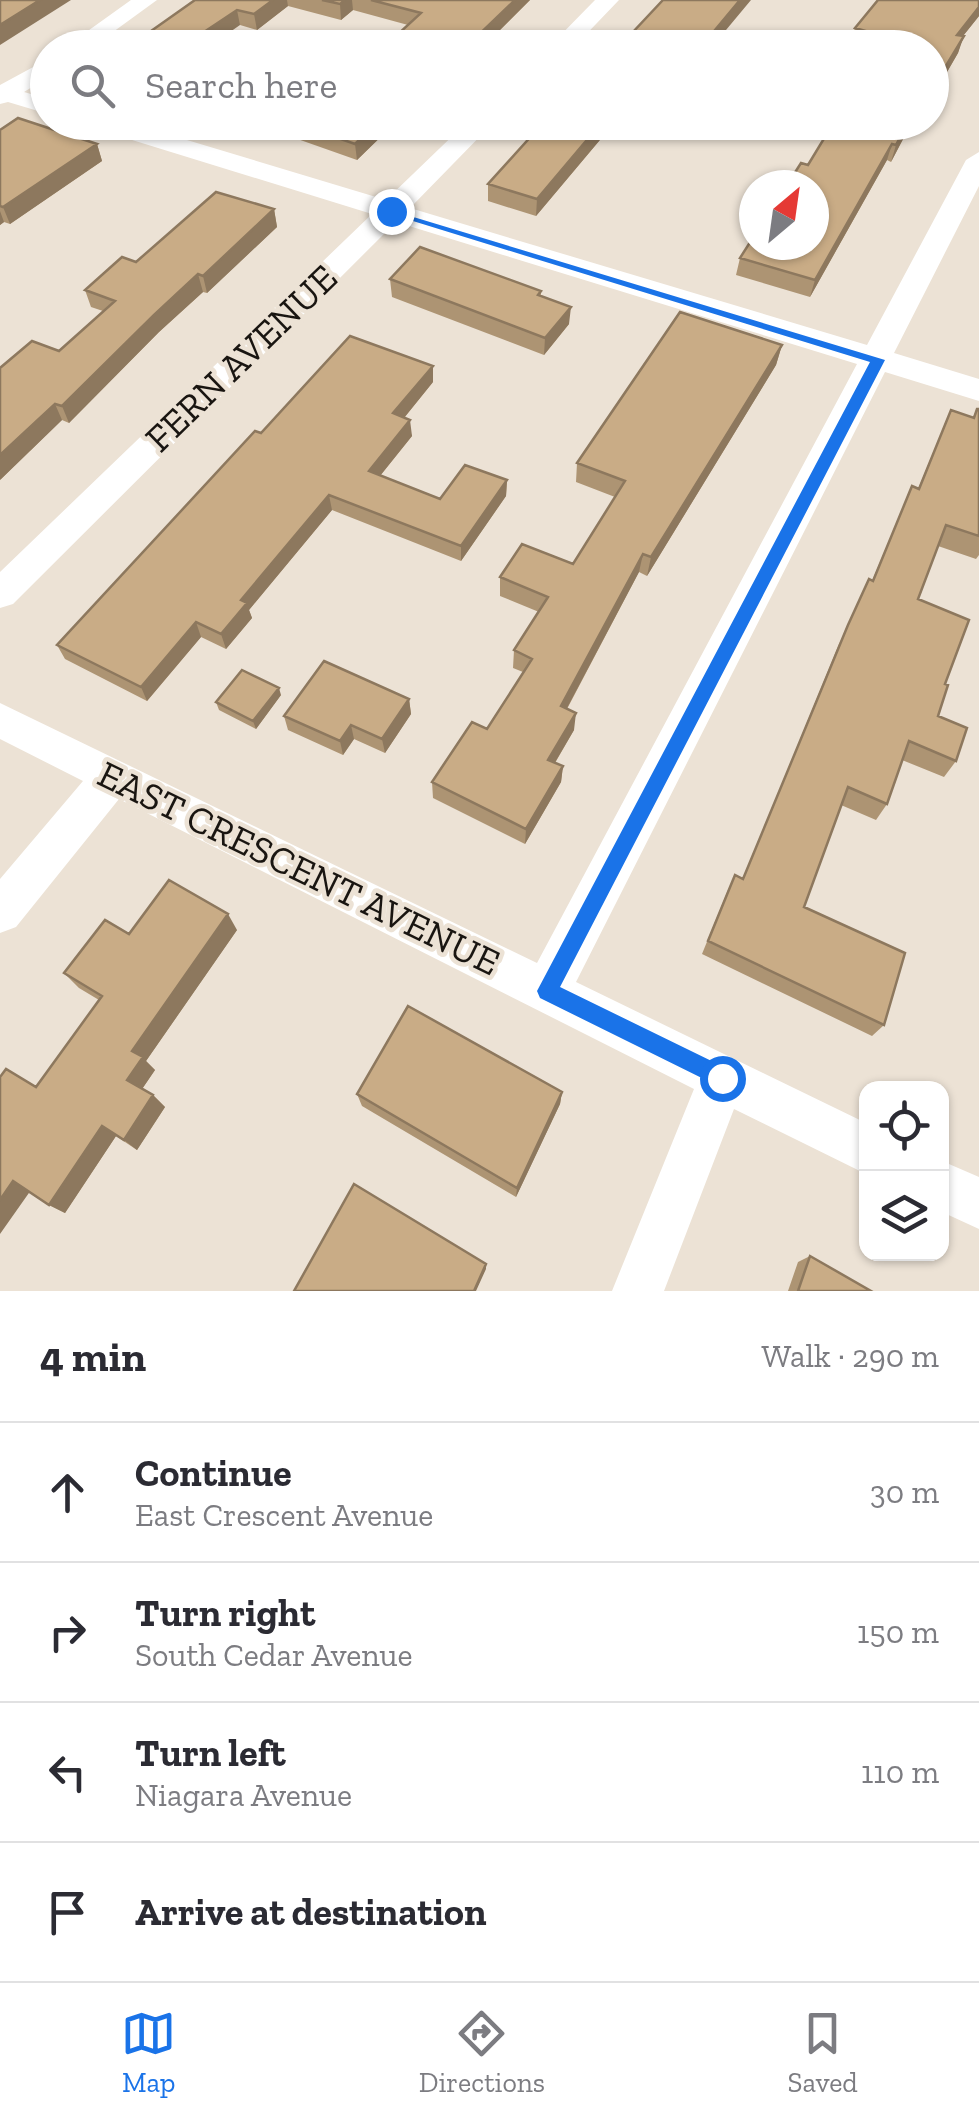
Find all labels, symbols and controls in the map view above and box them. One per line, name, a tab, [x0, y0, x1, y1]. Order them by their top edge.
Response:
search box	[30, 30, 949, 140]
icon: search	[65, 58, 120, 113]
text: Search here	[145, 62, 337, 108]
north arrow	[739, 170, 829, 260]
route end	[369, 189, 415, 235]
street label: FERN AVENUE	[135, 255, 347, 461]
street label: EAST CRESCENT AVENUE	[91, 751, 507, 985]
route start	[700, 1056, 746, 1102]
map controls	[859, 1081, 949, 1261]
button: locate	[859, 1081, 949, 1171]
button: layers	[859, 1171, 949, 1261]
text: 4 min	[40, 1331, 146, 1382]
text: Walk · 290 m	[762, 1337, 939, 1375]
text: Continue	[135, 1450, 292, 1496]
icon: ahead	[40, 1465, 95, 1520]
text: 30 m	[870, 1473, 939, 1511]
text: East Crescent Avenue	[135, 1496, 433, 1534]
text: Turn right	[135, 1590, 315, 1636]
icon: right	[40, 1605, 95, 1660]
text: 150 m	[857, 1613, 939, 1651]
text: South Cedar Avenue	[135, 1636, 413, 1674]
text: Turn left	[135, 1730, 286, 1776]
icon: left	[40, 1745, 95, 1800]
text: 110 m	[861, 1753, 939, 1791]
text: Niagara Avenue	[135, 1776, 352, 1814]
icon: arrive	[40, 1885, 95, 1940]
text: Arrive at destination	[135, 1889, 486, 1935]
tab: Map	[121, 2006, 176, 2099]
tab: Directions	[419, 2006, 545, 2099]
tab: Saved	[788, 2006, 858, 2099]

